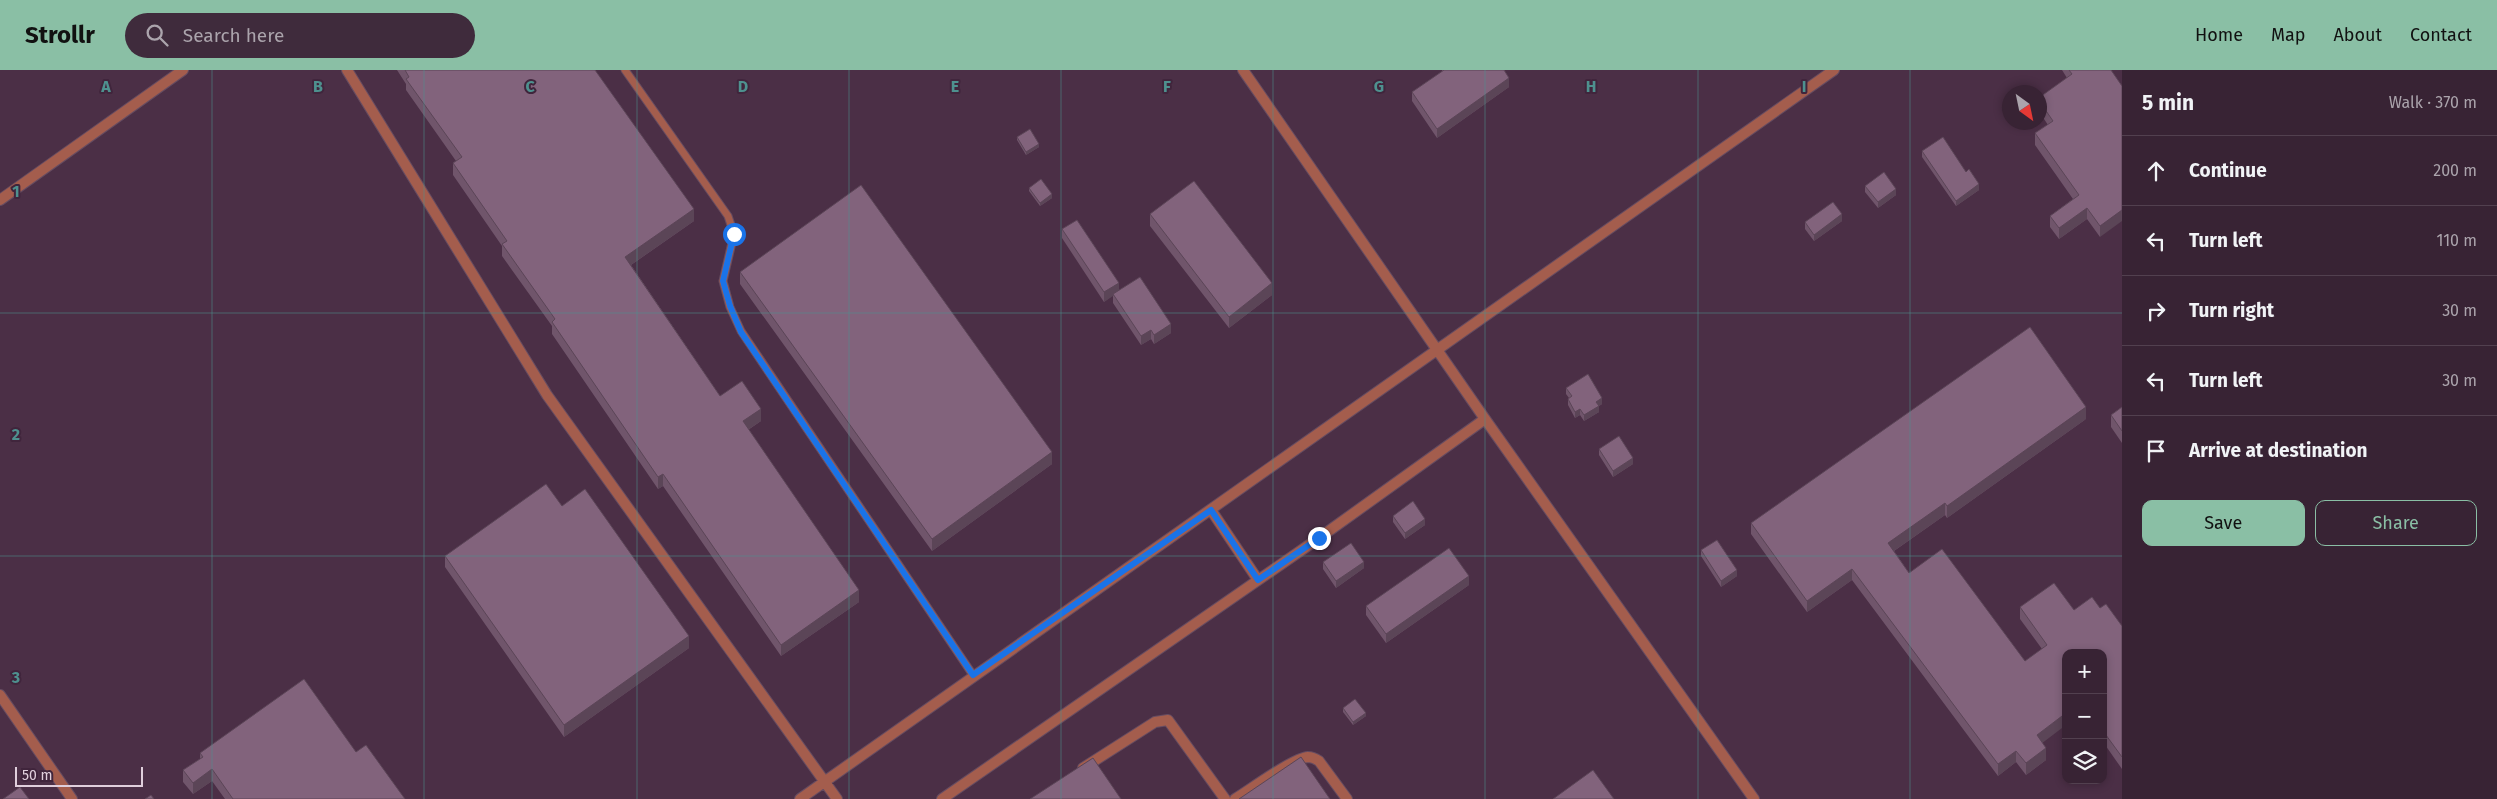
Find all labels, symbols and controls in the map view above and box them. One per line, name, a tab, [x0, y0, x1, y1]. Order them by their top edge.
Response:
search box	[125, 13, 475, 58]
text: Strollr	[25, 21, 95, 49]
icon: search	[143, 21, 171, 49]
text: Search here	[183, 24, 284, 47]
text: Home	[2195, 24, 2243, 46]
text: Map	[2271, 24, 2305, 46]
text: About	[2333, 24, 2382, 46]
text: Contact	[2410, 24, 2472, 46]
text: A	[100, 77, 111, 96]
text: B	[313, 77, 323, 96]
text: C	[525, 77, 535, 96]
text: D	[738, 77, 748, 96]
text: E	[951, 77, 959, 96]
text: F	[1163, 77, 1171, 96]
text: G	[1374, 77, 1384, 96]
text: H	[1586, 77, 1596, 96]
text: I	[1802, 77, 1806, 96]
north arrow	[2002, 85, 2047, 130]
text: 5 min	[2142, 90, 2194, 116]
text: Walk · 370 m	[2389, 93, 2477, 112]
icon: ahead	[2142, 157, 2170, 185]
text: Continue	[2189, 159, 2267, 182]
text: 200 m	[2433, 161, 2477, 180]
text: 1	[12, 182, 20, 201]
route start	[723, 223, 746, 246]
icon: left	[2142, 227, 2170, 255]
text: Turn left	[2189, 229, 2263, 252]
text: 110 m	[2436, 231, 2477, 250]
icon: right	[2142, 297, 2170, 325]
text: Turn right	[2189, 299, 2274, 322]
text: 30 m	[2442, 301, 2477, 320]
icon: left	[2142, 367, 2170, 395]
text: Turn left	[2189, 369, 2263, 392]
text: 30 m	[2442, 371, 2477, 390]
text: 2	[12, 425, 20, 444]
icon: arrive	[2142, 437, 2170, 465]
text: Arrive at destination	[2189, 439, 2368, 462]
button: Save	[2142, 500, 2305, 546]
button: Share	[2315, 500, 2477, 546]
route end	[1308, 527, 1331, 550]
map controls	[2062, 649, 2107, 784]
button: +	[2062, 649, 2107, 694]
text: 3	[11, 668, 20, 687]
button: −	[2062, 694, 2107, 739]
button: layers	[2062, 739, 2107, 784]
scale bar	[15, 764, 142, 787]
text: 50 m	[22, 767, 53, 784]

